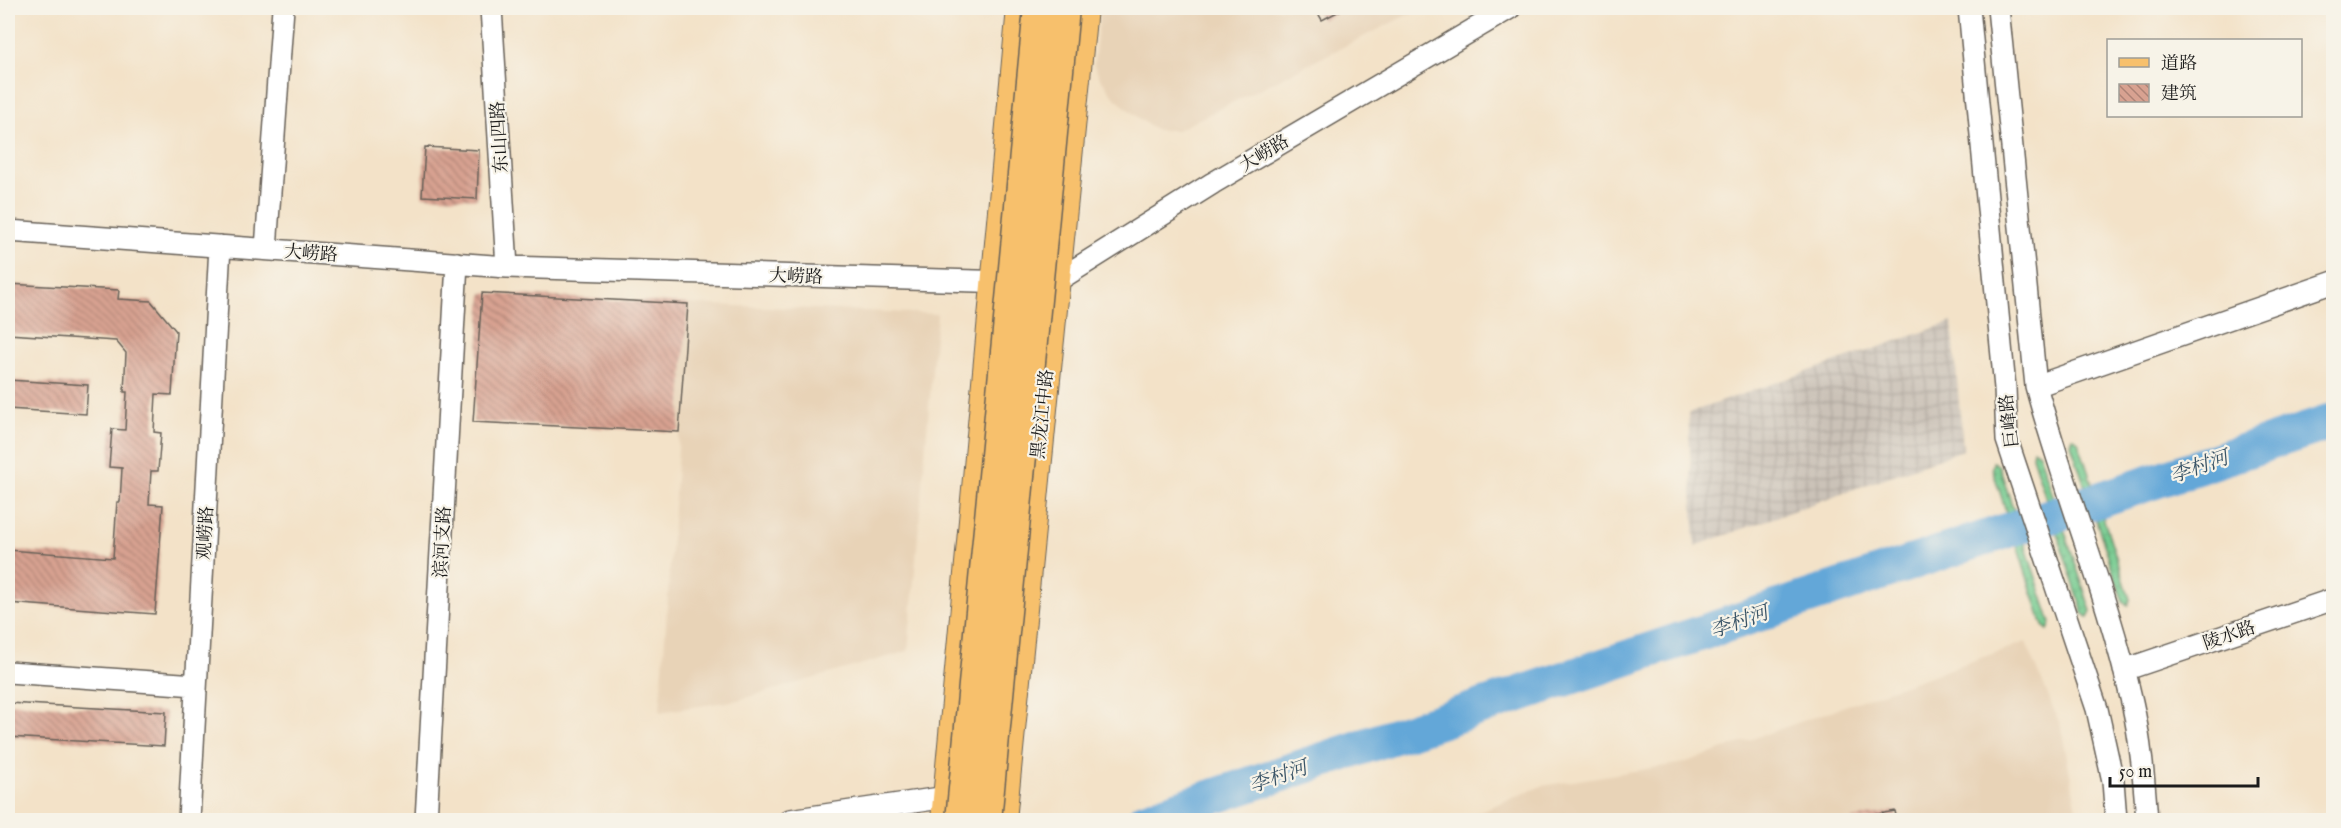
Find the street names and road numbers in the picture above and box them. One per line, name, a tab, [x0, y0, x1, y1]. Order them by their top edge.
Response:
street label: 东山四路	[487, 100, 514, 173]
street label: 大崂路	[1236, 131, 1294, 178]
street label: 大崂路	[283, 241, 339, 268]
street label: 大崂路	[769, 265, 823, 290]
street label: 黑龙江中路	[1027, 368, 1060, 460]
street label: 巨峰路	[1996, 393, 2025, 449]
street label: 观崂路	[194, 506, 219, 561]
street label: 滨河支路	[430, 506, 457, 579]
street label: 陵水路	[2200, 617, 2259, 656]

